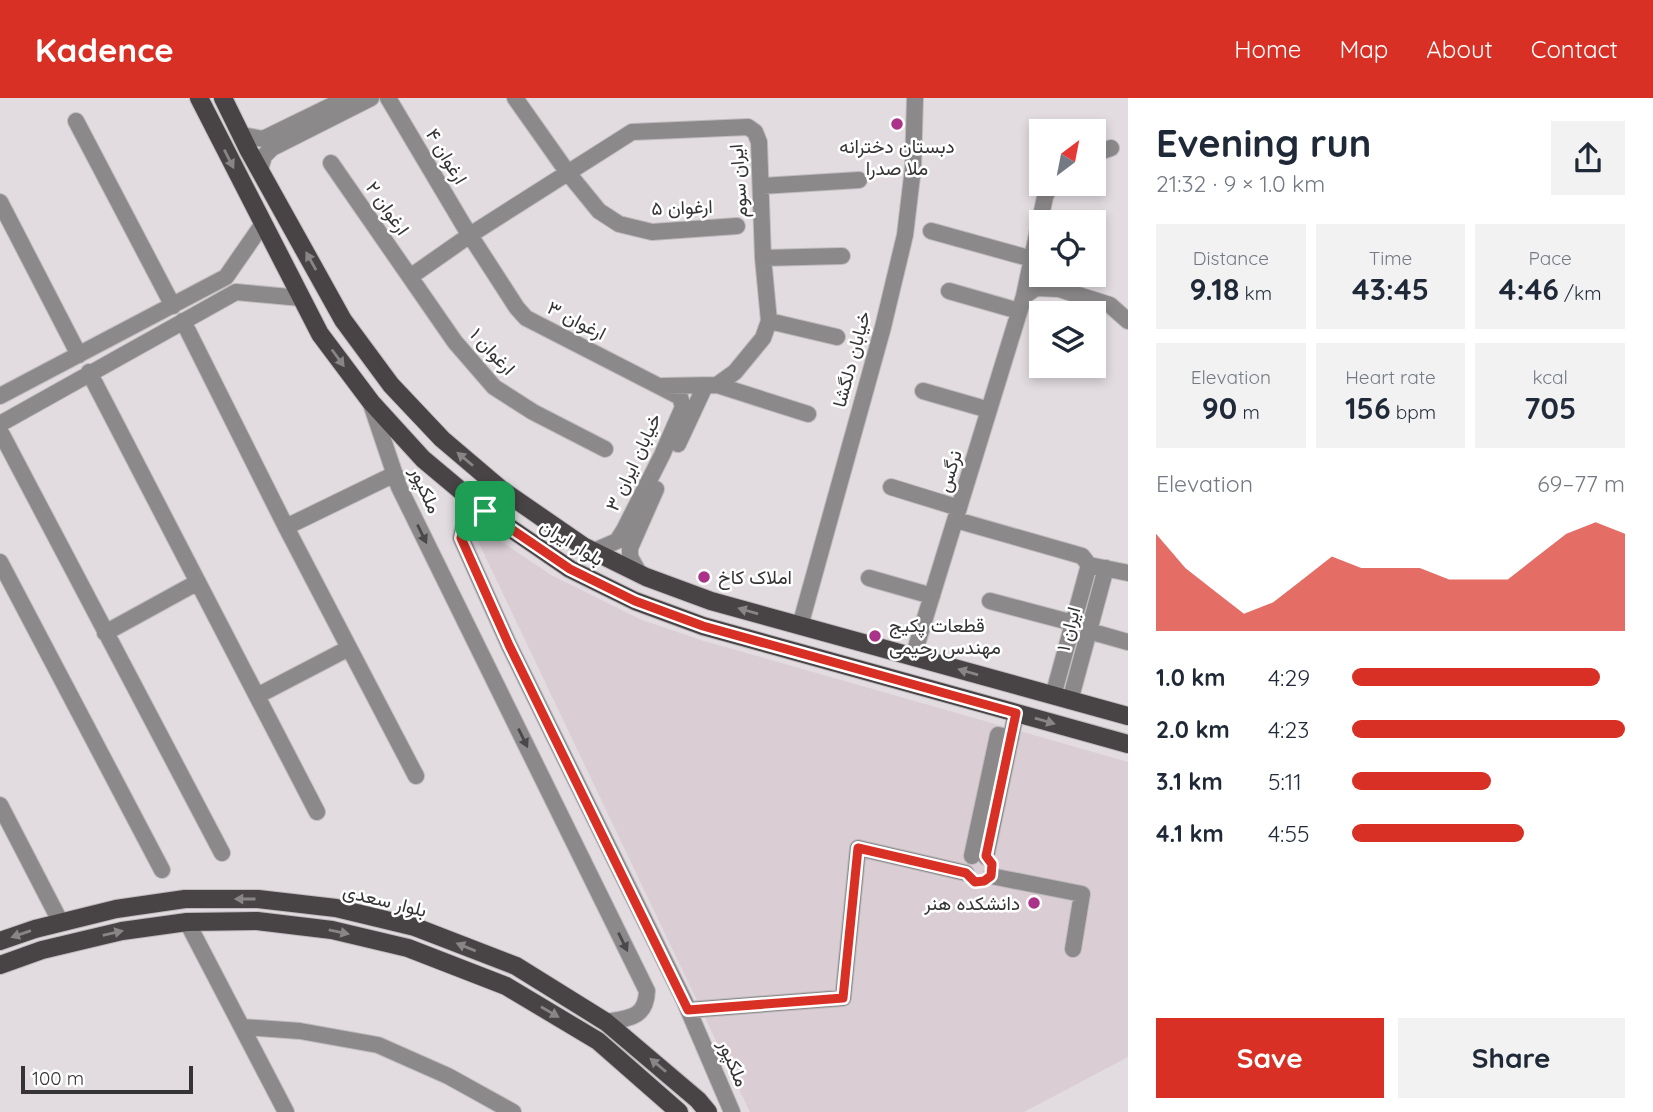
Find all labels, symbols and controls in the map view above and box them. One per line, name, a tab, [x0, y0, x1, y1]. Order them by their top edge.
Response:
text: Kadence	[35, 29, 174, 70]
text: Home	[1234, 34, 1301, 64]
text: Map	[1339, 34, 1388, 64]
text: About	[1426, 34, 1493, 64]
text: Contact	[1531, 34, 1618, 64]
marker: دبستان دخترانه ملا صدرا	[889, 116, 905, 132]
north arrow	[1029, 119, 1106, 196]
map controls	[1029, 119, 1106, 378]
text: Evening run	[1156, 119, 1371, 167]
button: share	[1551, 121, 1625, 195]
street label: ارغوان ۴	[421, 124, 473, 188]
place label: دبستان دخترانه ملا صدرا	[839, 134, 955, 180]
street label: ایران سوم	[723, 143, 754, 219]
one-way arrow	[224, 149, 235, 169]
text: 21:32 · 9 × 1.0 km	[1156, 169, 1325, 198]
street label: ارغوان ۲	[361, 176, 415, 240]
street label: ارغوان ۵	[651, 194, 713, 220]
button: locate	[1029, 210, 1106, 287]
text: Distance	[1193, 246, 1269, 270]
text: Time	[1369, 246, 1412, 270]
text: Pace	[1529, 246, 1572, 270]
one-way arrow	[305, 252, 317, 271]
text: 9.18	[1190, 270, 1239, 308]
text: 43:45	[1352, 270, 1429, 308]
text: 4:46	[1499, 270, 1559, 308]
text: km	[1239, 281, 1272, 305]
text: /km	[1559, 281, 1602, 305]
street label: ارغوان ۳	[544, 295, 610, 345]
button: layers	[1029, 301, 1106, 378]
street label: خیابان دلگشا	[827, 308, 875, 410]
street label: ارغوان ۱	[465, 322, 521, 380]
one-way arrow	[331, 349, 345, 367]
text: Elevation	[1191, 365, 1271, 389]
text: Heart rate	[1345, 365, 1436, 389]
text: kcal	[1532, 365, 1568, 389]
text: 90	[1202, 389, 1237, 427]
text: 156	[1345, 389, 1390, 427]
text: 705	[1524, 389, 1576, 427]
text: m	[1237, 400, 1260, 424]
text: bpm	[1390, 400, 1436, 424]
street label: خیابان ایران ۳	[600, 409, 666, 515]
street label: نرگس	[931, 447, 967, 495]
one-way arrow	[456, 452, 473, 467]
street label: ملکپور	[403, 462, 447, 518]
text: Elevation	[1156, 469, 1253, 498]
text: 69–77 m	[1537, 469, 1625, 498]
pin	[455, 481, 515, 541]
icon: arrive	[466, 492, 504, 530]
street label: بلوار ایران	[536, 513, 608, 571]
one-way arrow	[417, 524, 428, 544]
place label: املاک کاخ	[718, 565, 792, 590]
marker: املاک کاخ	[696, 569, 712, 585]
street label: ایران ۱	[1051, 604, 1085, 654]
one-way arrow	[738, 606, 759, 616]
place label: قطعات پکیج مهندس رحیمی	[889, 613, 1001, 659]
marker: قطعات پکیج مهندس رحیمی	[867, 628, 883, 644]
text: 1.0 km	[1156, 663, 1226, 692]
text: 4:29	[1268, 663, 1310, 692]
one-way arrow	[957, 667, 978, 677]
text: 2.0 km	[1156, 715, 1230, 744]
text: 4:23	[1268, 715, 1309, 744]
one-way arrow	[1034, 716, 1056, 727]
one-way arrow	[517, 728, 528, 748]
text: 3.1 km	[1156, 767, 1223, 796]
text: 5:11	[1268, 767, 1302, 796]
text: 4.1 km	[1156, 819, 1224, 848]
text: 4:55	[1268, 819, 1310, 848]
street label: بلوار سعدی	[341, 878, 429, 922]
place label: دانشکده هنر	[923, 891, 1020, 915]
one-way arrow	[234, 893, 256, 905]
marker: دانشکده هنر	[1026, 895, 1042, 911]
one-way arrow	[328, 927, 350, 938]
one-way arrow	[102, 928, 124, 939]
one-way arrow	[11, 929, 32, 940]
one-way arrow	[617, 932, 628, 952]
one-way arrow	[455, 941, 476, 952]
one-way arrow	[540, 1006, 559, 1019]
button: Save	[1156, 1018, 1384, 1098]
button: Share	[1398, 1018, 1625, 1098]
street label: ملکپور	[711, 1035, 755, 1091]
one-way arrow	[650, 1058, 667, 1073]
scale bar	[21, 1063, 192, 1095]
text: 100 m	[32, 1066, 84, 1090]

